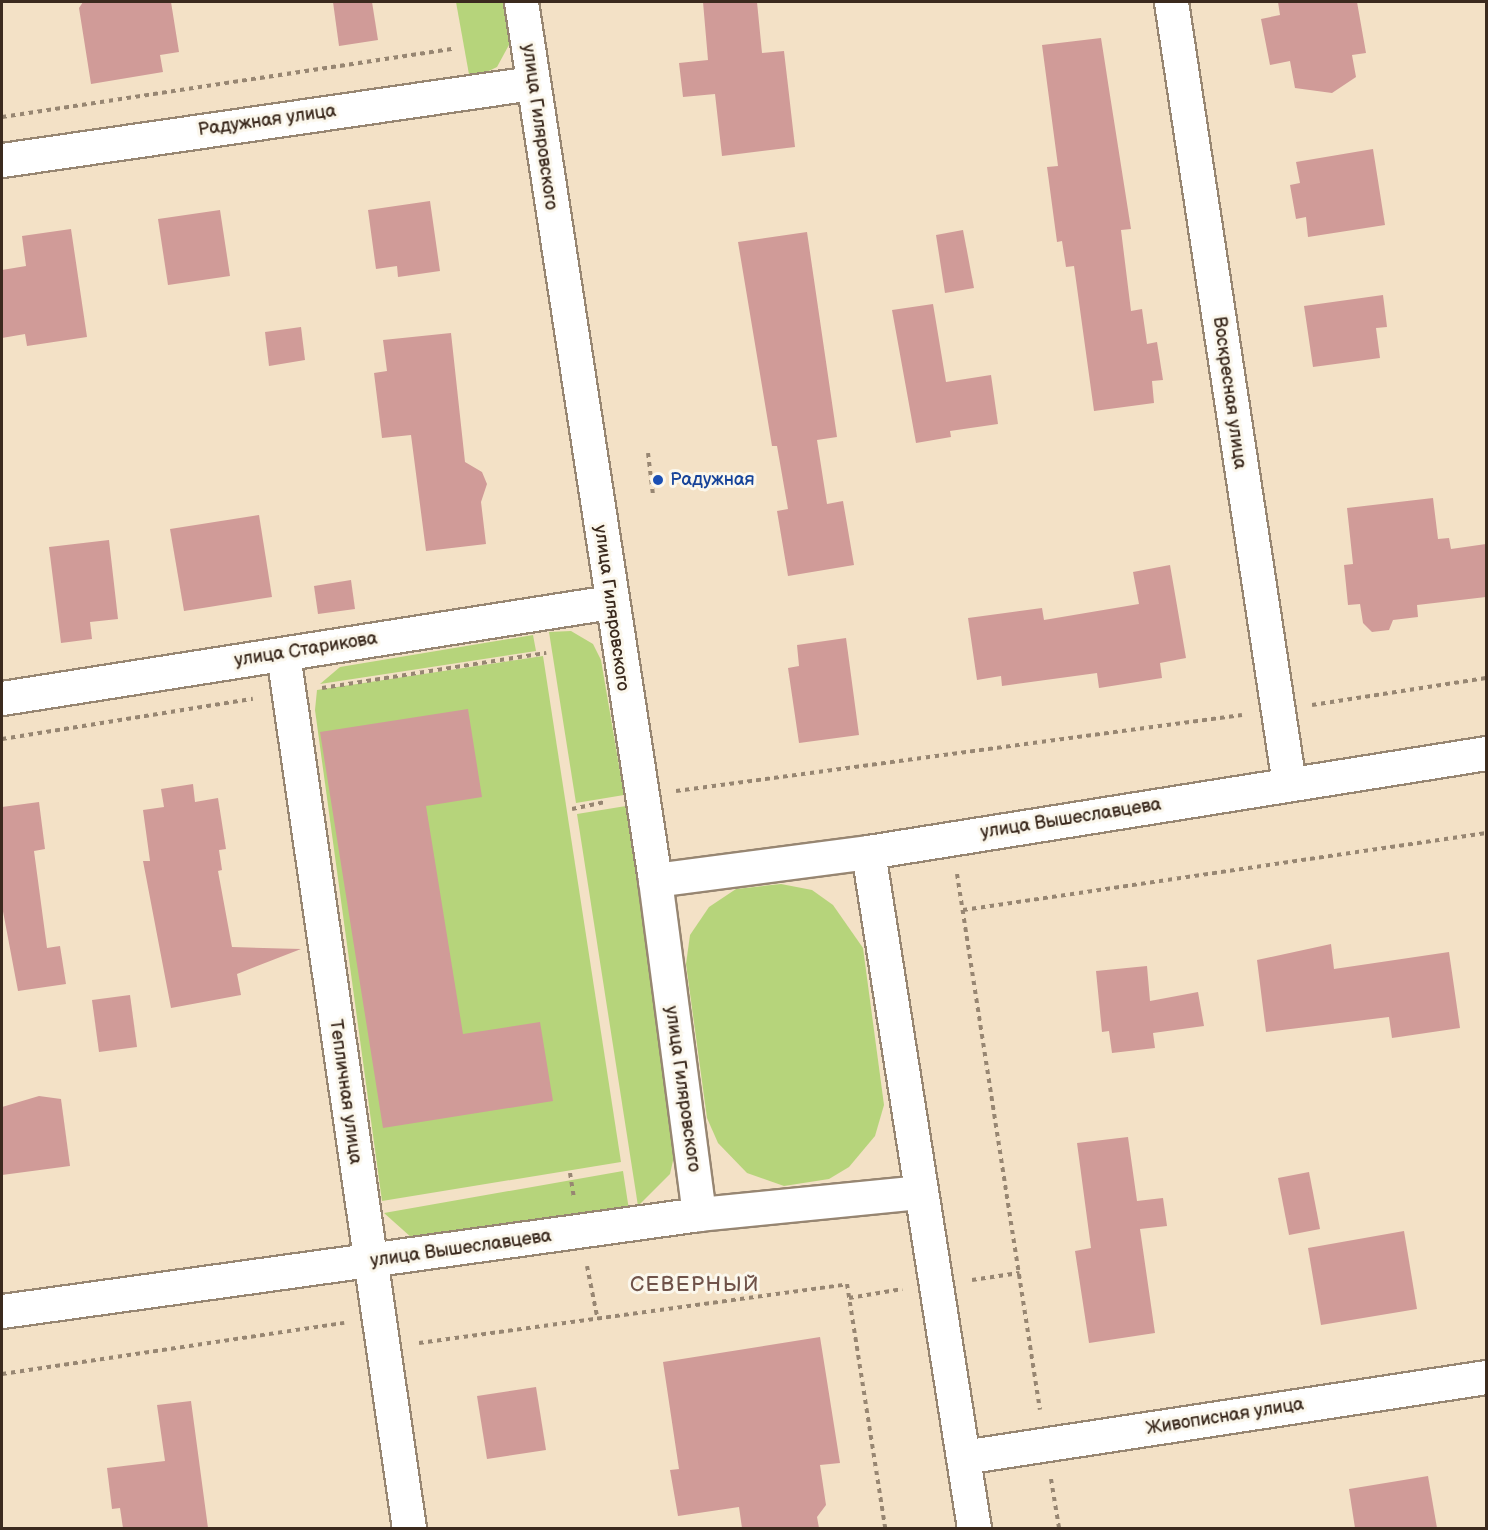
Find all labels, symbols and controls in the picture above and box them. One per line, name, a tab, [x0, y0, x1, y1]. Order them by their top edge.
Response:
street label: улица Гиляровского	[517, 43, 561, 211]
street label: Радужная улица	[197, 101, 337, 141]
street label: Воскресная улица	[1208, 315, 1250, 471]
place label: Радужная	[670, 469, 755, 491]
marker: Радужная	[651, 473, 665, 487]
street label: улица Гиляровского	[589, 524, 633, 692]
street label: улица Старикова	[233, 628, 379, 672]
street label: улица Вышеславцева	[979, 794, 1163, 844]
street label: улица Гиляровского	[660, 1005, 704, 1173]
street label: Тепличная улица	[324, 1018, 366, 1166]
street label: улица Вышеславцева	[369, 1226, 553, 1272]
district label: СЕВЕРНЫЙ	[630, 1272, 760, 1298]
street label: Живописная улица	[1145, 1394, 1305, 1440]

